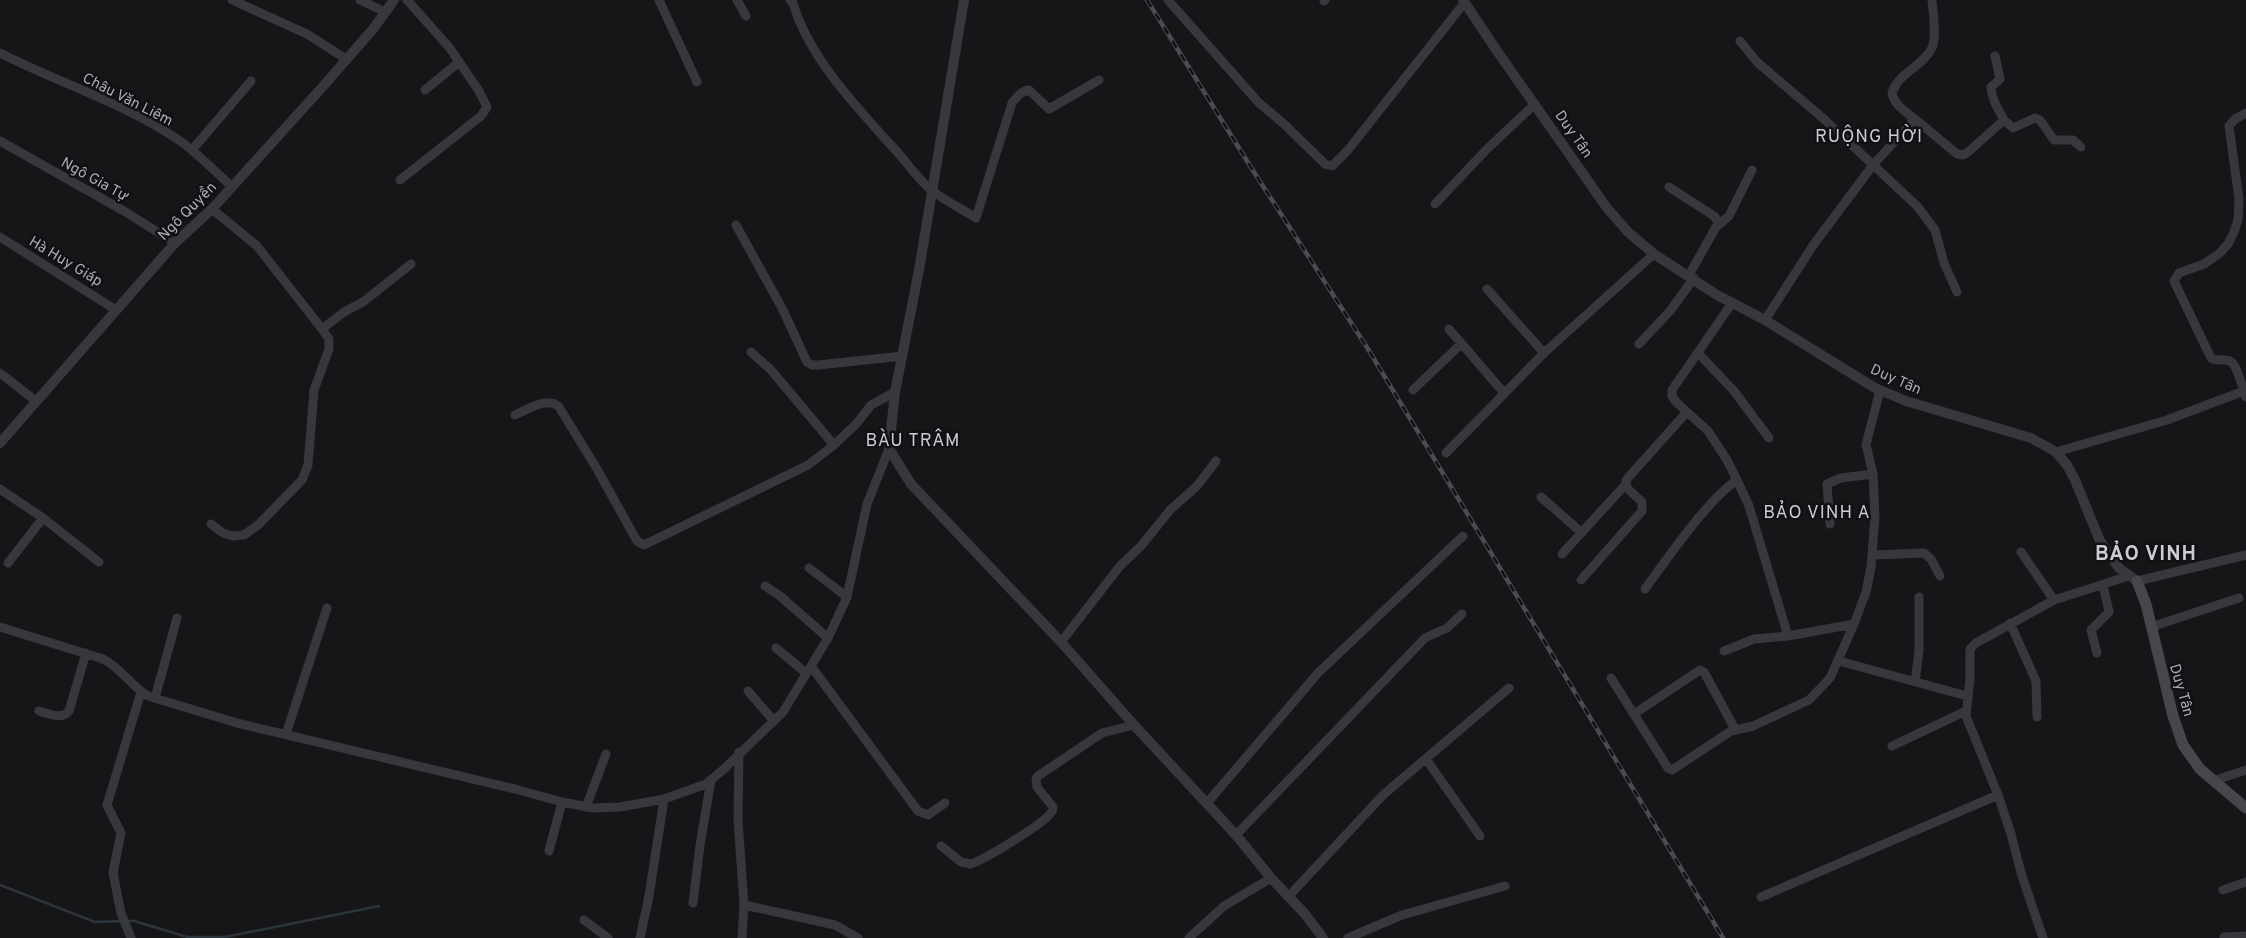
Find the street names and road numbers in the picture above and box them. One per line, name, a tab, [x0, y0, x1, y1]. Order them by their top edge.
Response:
street label: Châu Văn Liêm	[79, 69, 176, 131]
street label: Duy Tân	[1549, 107, 1596, 162]
street label: Ngô Gia Tự	[57, 154, 132, 207]
street label: Ngô Quyền	[154, 178, 221, 245]
street label: Hà Huy Giáp	[25, 233, 105, 292]
street label: Duy Tân	[1867, 361, 1924, 400]
street label: Duy Tân	[2164, 662, 2197, 719]

